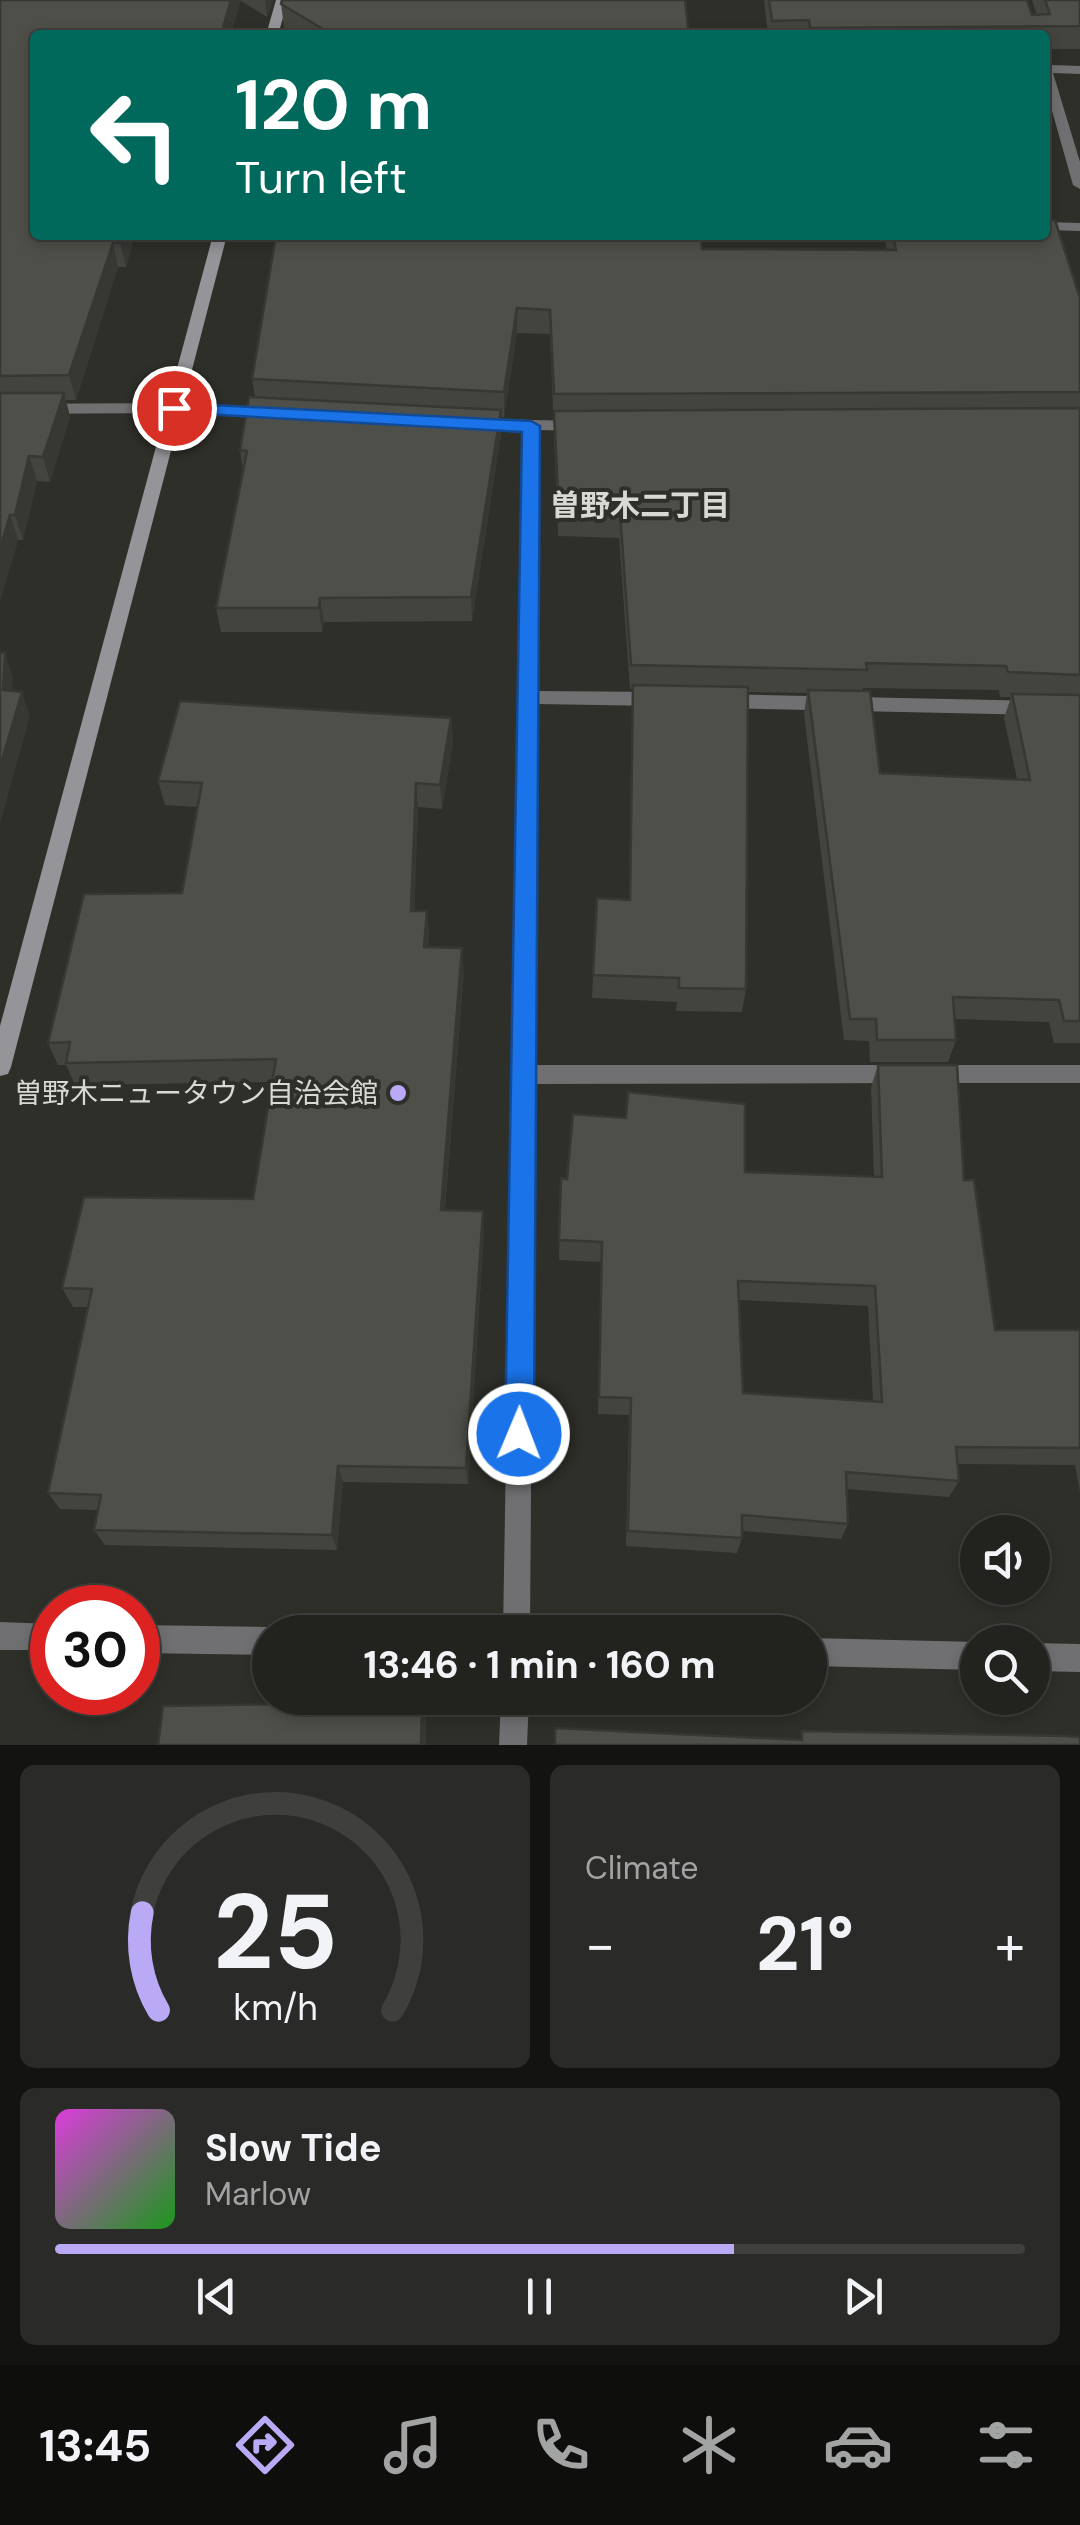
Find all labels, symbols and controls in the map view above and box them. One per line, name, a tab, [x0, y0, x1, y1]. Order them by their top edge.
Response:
text: 120 m	[235, 60, 432, 151]
icon: left	[70, 70, 200, 200]
text: Turn left	[235, 148, 407, 207]
pin	[132, 366, 217, 451]
icon: arrive	[147, 381, 202, 436]
district label: 曽野木二丁目	[550, 486, 730, 525]
place label: 曽野木ニュータウン自治会館	[14, 1075, 378, 1112]
marker: 曽野木ニュータウン自治会館	[387, 1082, 409, 1104]
position arrow	[467, 1382, 571, 1486]
map controls	[960, 1515, 1050, 1715]
button: sound	[960, 1515, 1050, 1605]
speed limit sign: 30	[30, 1585, 160, 1715]
button: search	[960, 1625, 1050, 1715]
text: 13:46 · 1 min · 160 m	[364, 1640, 715, 1690]
text: Climate	[585, 1847, 699, 1889]
text: 25	[213, 1865, 337, 2000]
text: 21°	[756, 1896, 854, 1993]
text: −	[585, 1909, 615, 1981]
text: +	[995, 1909, 1025, 1981]
text: km/h	[233, 1985, 317, 2031]
text: Slow Tide	[205, 2123, 382, 2173]
text: Marlow	[205, 2173, 311, 2215]
icon: previous	[189, 2269, 244, 2324]
icon: pause	[512, 2269, 567, 2324]
icon: next	[836, 2269, 891, 2324]
icon: directions	[230, 2410, 300, 2480]
icon: music	[378, 2410, 448, 2480]
icon: phone	[526, 2410, 596, 2480]
icon: climate	[674, 2410, 744, 2480]
icon: car	[823, 2410, 893, 2480]
icon: filters	[971, 2410, 1041, 2480]
text: 13:45	[39, 2416, 151, 2475]

